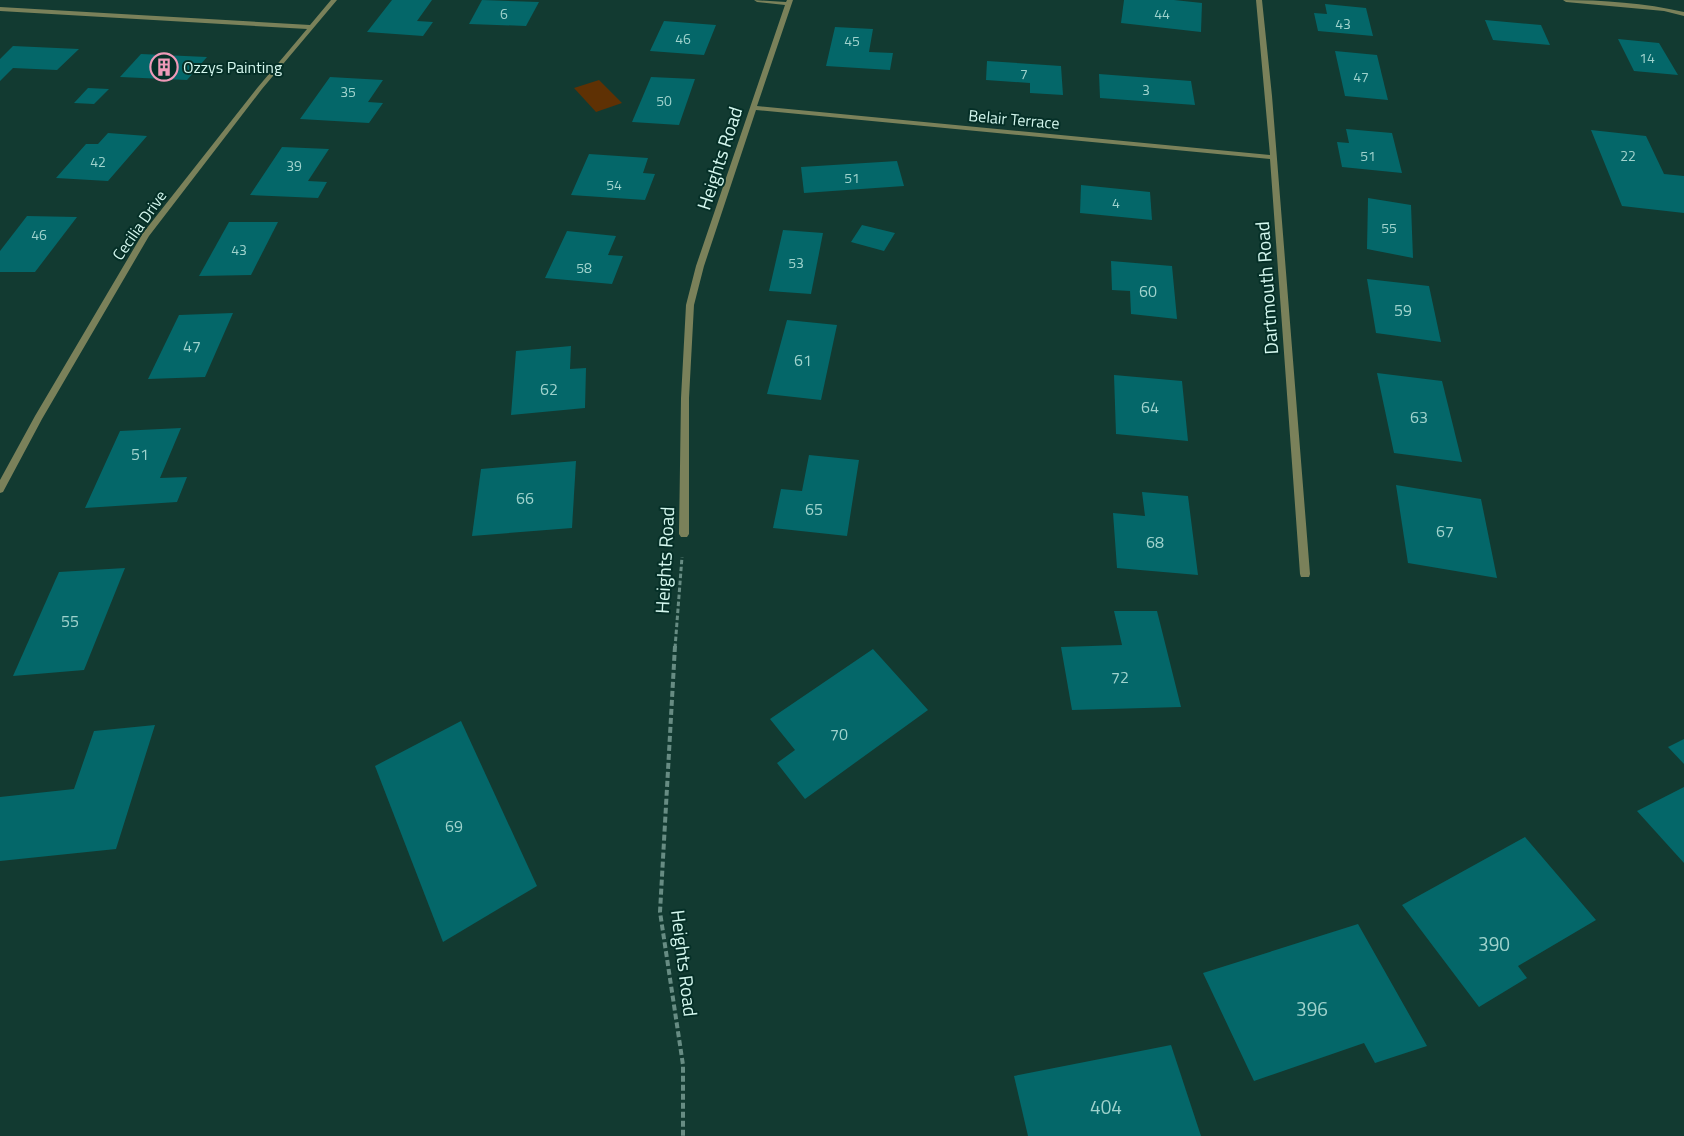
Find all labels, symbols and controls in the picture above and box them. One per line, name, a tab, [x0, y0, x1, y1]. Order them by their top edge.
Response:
house number: 6	[500, 3, 508, 24]
house number: 44	[1154, 3, 1170, 24]
house number: 43	[1335, 13, 1351, 34]
house number: 46	[675, 28, 691, 49]
house number: 45	[844, 30, 860, 51]
house number: 14	[1639, 47, 1655, 68]
building icon: Ozzys Painting	[149, 52, 179, 82]
place label: Ozzys Painting	[183, 55, 282, 79]
house number: 7	[1020, 63, 1028, 84]
house number: 47	[1353, 66, 1369, 87]
house number: 3	[1142, 79, 1150, 100]
house number: 35	[340, 81, 356, 102]
house number: 50	[656, 90, 672, 111]
street label: Heights Road	[689, 103, 749, 213]
street label: Belair Terrace	[967, 103, 1061, 135]
house number: 51	[1360, 145, 1376, 166]
house number: 22	[1620, 145, 1636, 166]
house number: 42	[90, 151, 106, 172]
house number: 39	[286, 155, 302, 176]
house number: 51	[844, 167, 860, 188]
house number: 54	[606, 174, 622, 195]
street label: Cecilia Drive	[106, 185, 172, 265]
house number: 4	[1112, 192, 1120, 213]
house number: 55	[1381, 217, 1397, 238]
street label: Dartmouth Road	[1247, 221, 1285, 355]
house number: 46	[31, 224, 47, 245]
house number: 43	[231, 239, 247, 260]
house number: 53	[788, 252, 804, 273]
house number: 58	[576, 257, 592, 278]
house number: 60	[1139, 279, 1157, 303]
house number: 59	[1394, 298, 1412, 322]
house number: 47	[183, 334, 201, 358]
house number: 61	[794, 348, 812, 372]
house number: 62	[540, 377, 558, 401]
house number: 64	[1141, 395, 1159, 419]
house number: 63	[1410, 405, 1428, 429]
house number: 51	[131, 442, 149, 466]
house number: 66	[516, 486, 534, 510]
house number: 65	[805, 497, 823, 521]
street label: Heights Road	[647, 506, 681, 614]
house number: 67	[1436, 519, 1454, 543]
house number: 68	[1146, 530, 1164, 554]
house number: 55	[61, 609, 79, 633]
house number: 72	[1111, 665, 1129, 689]
house number: 70	[830, 722, 848, 746]
house number: 69	[445, 814, 463, 838]
street label: Heights Road	[664, 908, 706, 1018]
house number: 390	[1478, 929, 1510, 958]
house number: 396	[1296, 994, 1328, 1023]
house number: 404	[1090, 1092, 1122, 1121]

